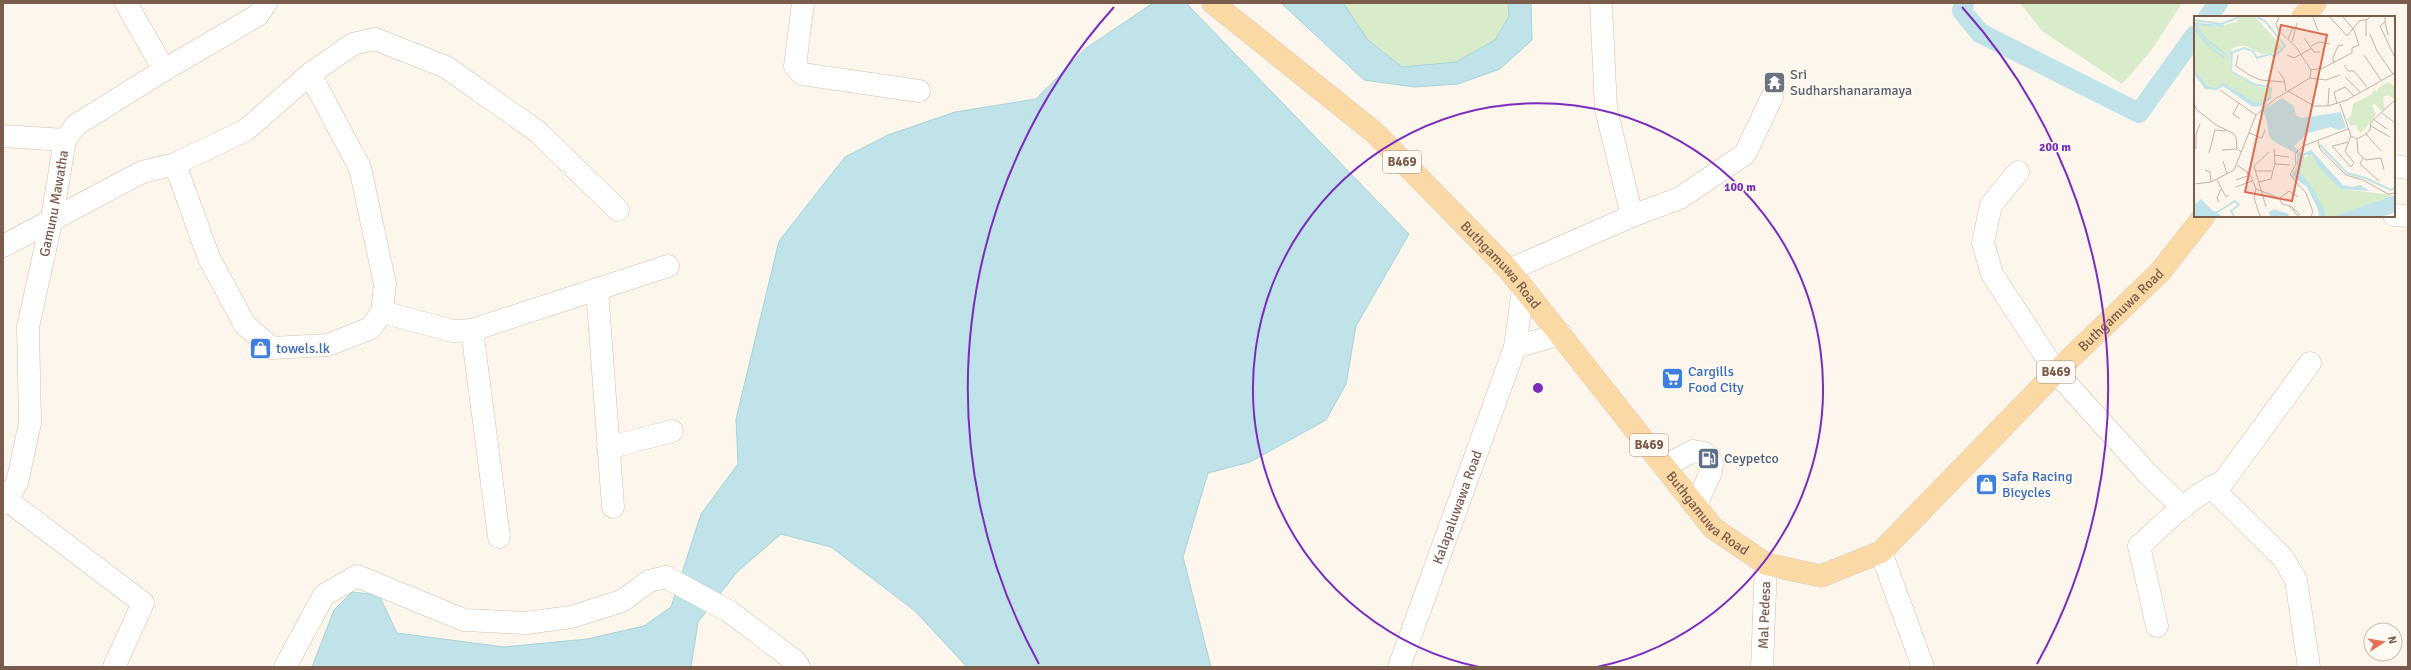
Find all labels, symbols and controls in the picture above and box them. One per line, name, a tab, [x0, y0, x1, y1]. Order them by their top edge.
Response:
inset map	[2194, 16, 2395, 217]
place label: Sri Sudharshanaramaya	[1790, 66, 1912, 99]
temple icon: Sri Sudharshanaramaya	[1761, 69, 1787, 95]
text: 200 m	[2039, 140, 2071, 155]
street label: Gamunu Mawatha	[35, 149, 72, 258]
road number: B469	[1383, 151, 1421, 173]
text: 100 m	[1724, 180, 1756, 195]
street label: Buthgamuwa Road	[1457, 217, 1545, 312]
street label: Buthgamuwa Road	[2074, 265, 2167, 355]
shop icon: towels.lk	[248, 335, 274, 361]
place label: towels.lk	[276, 340, 330, 357]
road number: B469	[2037, 361, 2075, 383]
place label: Cargills Food City	[1688, 363, 1744, 396]
supermarket icon: Cargills Food City	[1660, 366, 1686, 392]
centre of rings	[1531, 381, 1545, 395]
road number: B469	[1630, 434, 1668, 456]
fuel station icon: Ceypetco	[1695, 445, 1721, 471]
street label: Kalapaluwawa Road	[1428, 448, 1485, 566]
place label: Ceypetco	[1724, 450, 1779, 467]
street label: Buthgamuwa Road	[1663, 468, 1752, 559]
place label: Safa Racing Bicycles	[2002, 468, 2073, 501]
shop icon: Safa Racing Bicycles	[1974, 471, 2000, 497]
street label: Mal Pedesa	[1754, 581, 1774, 649]
north arrow	[2363, 622, 2403, 662]
text: N	[2385, 635, 2399, 645]

